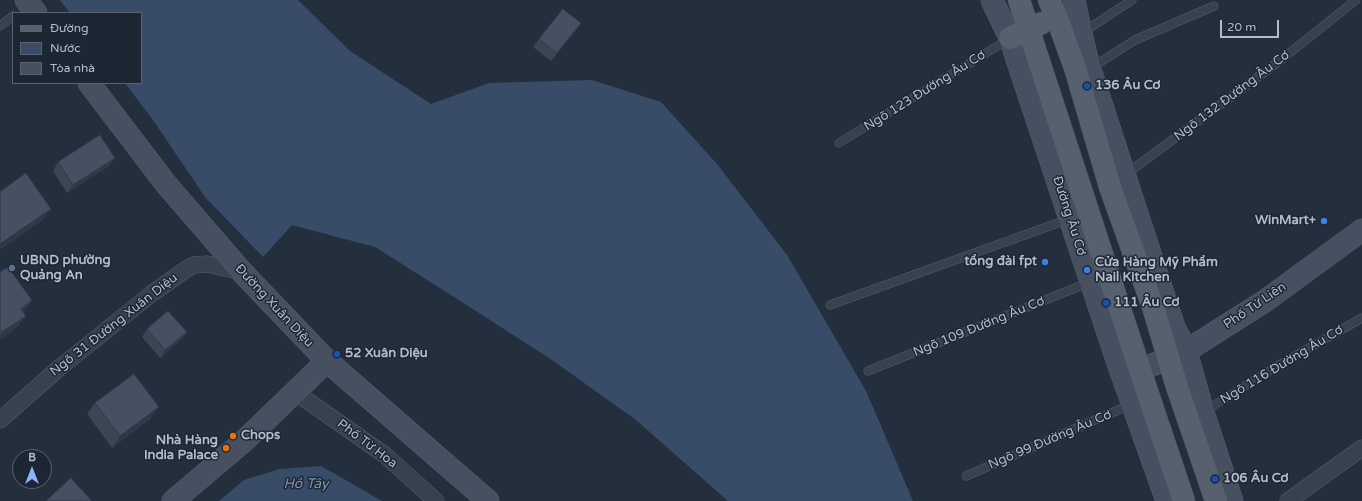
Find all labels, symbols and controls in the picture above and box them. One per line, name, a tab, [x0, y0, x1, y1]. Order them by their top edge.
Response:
legend	[12, 12, 142, 84]
scale bar	[1222, 12, 1281, 38]
text: 20 m	[1227, 20, 1256, 34]
text: Đường	[50, 21, 89, 35]
text: Nước	[50, 41, 81, 55]
street label: Ngõ 123 Đường Âu Cơ	[861, 47, 989, 135]
street label: Ngõ 132 Đường Âu Cơ	[1171, 48, 1293, 144]
text: Tòa nhà	[50, 61, 95, 75]
place label: 136 Âu Cơ	[1095, 78, 1160, 94]
marker: 136 Âu Cơ	[1082, 81, 1092, 91]
street label: Đường Âu Cơ	[1049, 174, 1089, 258]
place label: WinMart+	[1255, 213, 1316, 229]
marker: WinMart+	[1319, 216, 1329, 226]
place label: UBND phường Quảng An	[20, 253, 111, 284]
place label: tổng đài fpt	[964, 254, 1037, 270]
place label: Cửa Hàng Mỹ Phẩm Nail Kitchen	[1095, 255, 1218, 286]
marker: tổng đài fpt	[1040, 257, 1050, 267]
street label: Đường Xuân Diệu	[231, 261, 317, 351]
marker: UBND phường Quảng An	[7, 263, 17, 273]
marker: Cửa Hàng Mỹ Phẩm Nail Kitchen	[1082, 265, 1092, 275]
street label: Ngõ 31 Đường Xuân Diệu	[47, 270, 181, 380]
street label: Phố Tứ Liên	[1221, 279, 1289, 333]
street label: Ngõ 109 Đường Âu Cơ	[911, 293, 1047, 361]
place label: 111 Âu Cơ	[1114, 295, 1179, 311]
marker: 111 Âu Cơ	[1101, 298, 1111, 308]
street label: Ngõ 116 Đường Âu Cơ	[1218, 322, 1346, 408]
place label: 52 Xuân Diệu	[345, 346, 428, 362]
marker: 52 Xuân Diệu	[332, 349, 342, 359]
street label: Ngõ 99 Đường Âu Cơ	[986, 407, 1114, 473]
street label: Phố Từ Hoa	[334, 416, 400, 472]
place label: Chops	[241, 428, 280, 444]
marker: Chops	[228, 431, 238, 441]
place label: Nhà Hàng India Palace	[144, 433, 218, 464]
marker: Nhà Hàng India Palace	[221, 443, 231, 453]
north arrow	[12, 449, 52, 489]
text: B	[28, 451, 36, 464]
place label: 106 Âu Cơ	[1223, 471, 1288, 487]
marker: 106 Âu Cơ	[1210, 474, 1220, 484]
water label: Hồ Tây	[283, 476, 329, 492]

